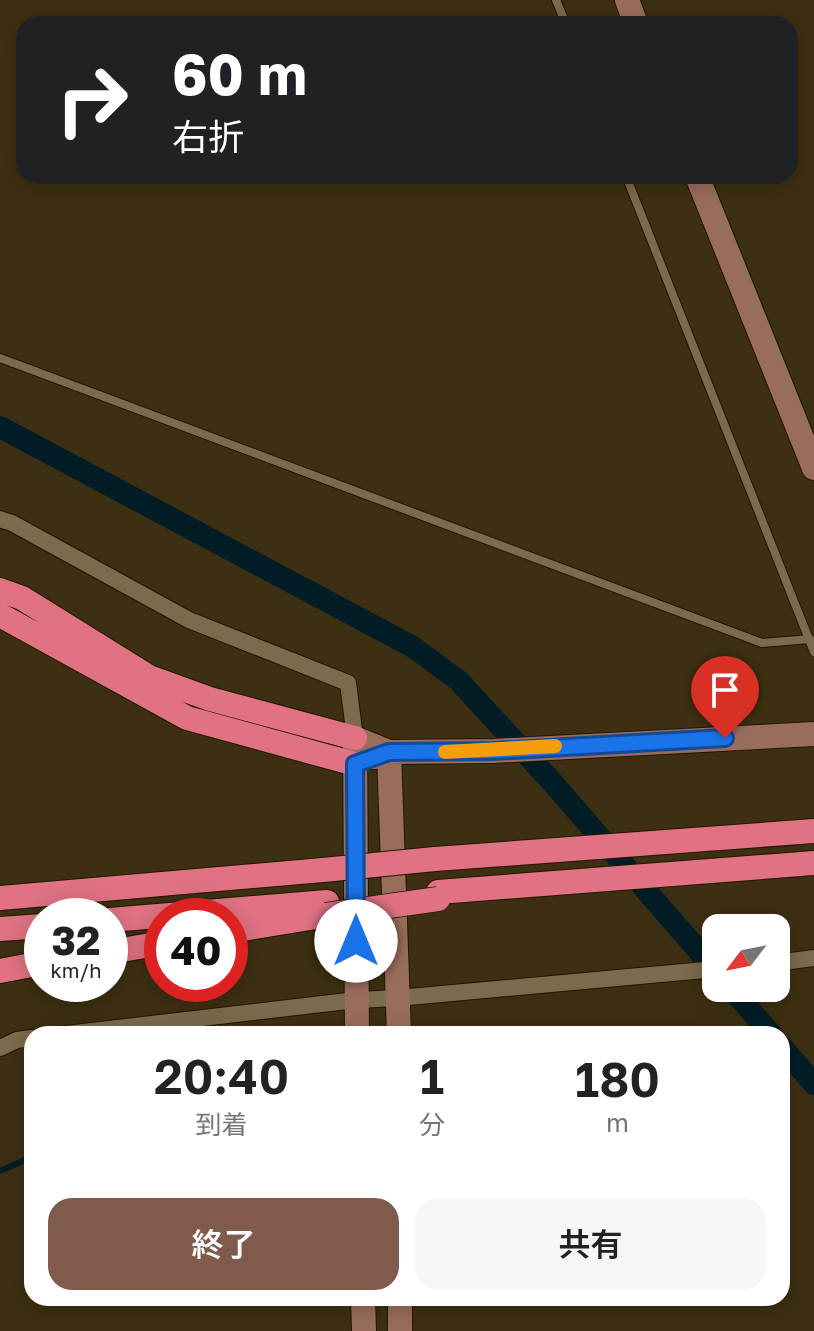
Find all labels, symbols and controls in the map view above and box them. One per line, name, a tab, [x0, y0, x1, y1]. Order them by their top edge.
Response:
text: 60 m	[172, 40, 307, 107]
icon: right	[40, 48, 144, 152]
text: 右折	[172, 115, 244, 158]
pin	[691, 656, 759, 738]
icon: arrive	[703, 668, 747, 712]
speed limit sign: 40	[144, 898, 248, 1002]
position arrow	[314, 899, 398, 983]
north arrow	[702, 914, 790, 1002]
map controls	[702, 914, 790, 1002]
text: 32	[52, 916, 100, 964]
text: km/h	[51, 958, 101, 982]
text: 20:40	[154, 1047, 289, 1105]
text: 1	[420, 1047, 444, 1105]
text: 180	[575, 1050, 660, 1108]
text: m	[606, 1107, 629, 1138]
text: 到着	[195, 1109, 248, 1140]
text: 分	[419, 1109, 445, 1140]
button: 終了	[48, 1198, 399, 1290]
button: 共有	[415, 1198, 766, 1290]

